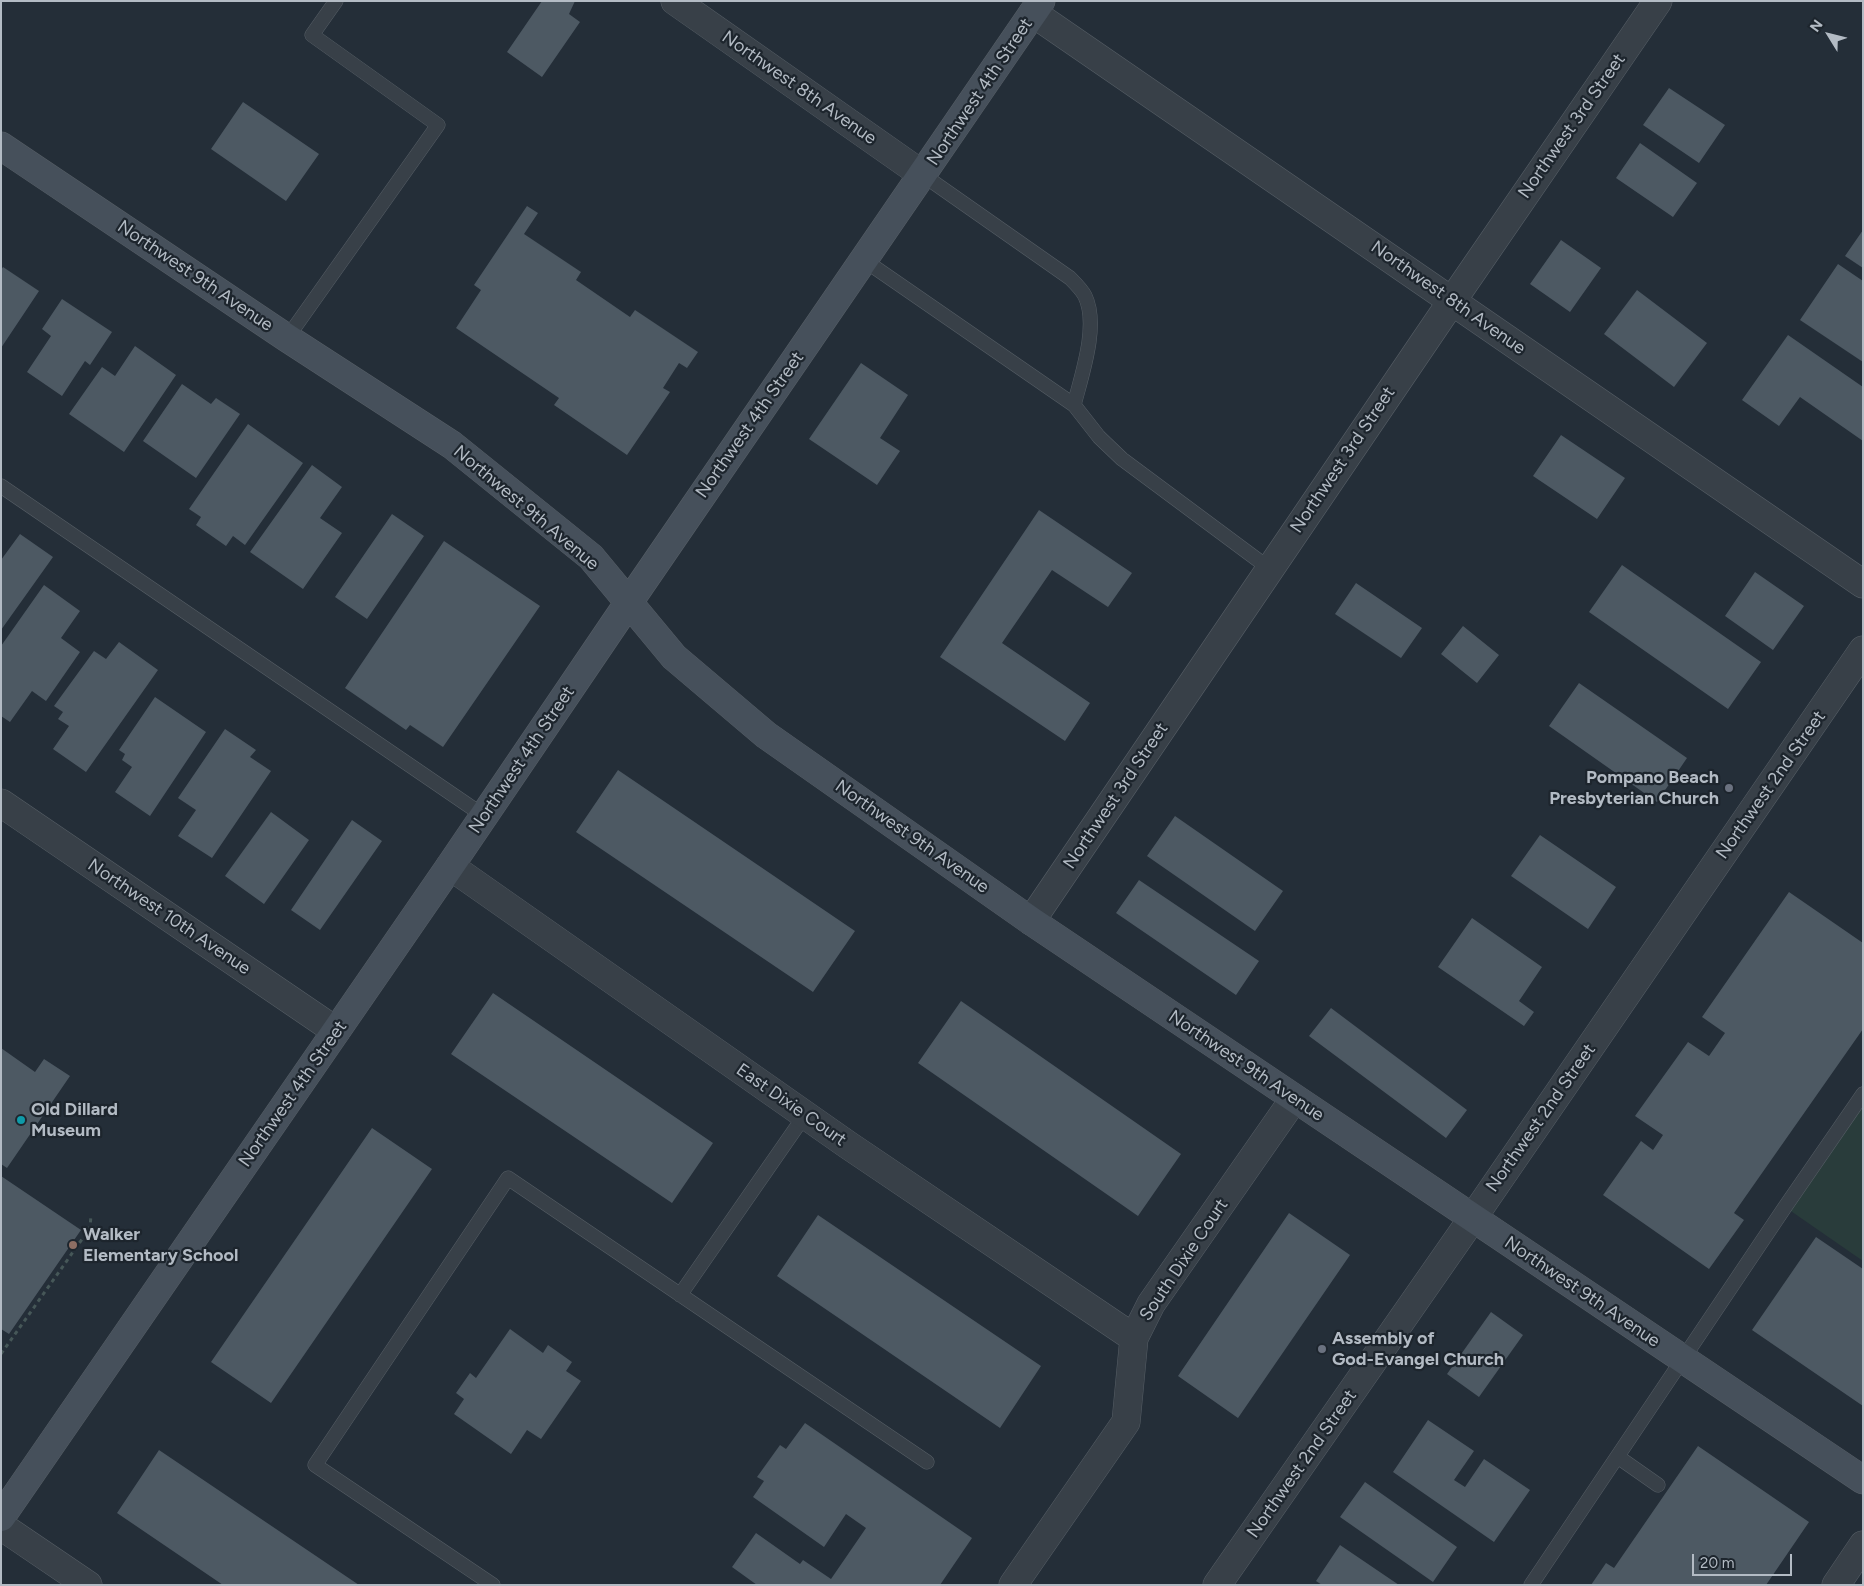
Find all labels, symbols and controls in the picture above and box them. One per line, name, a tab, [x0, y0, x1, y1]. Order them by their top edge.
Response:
north arrow	[1804, 10, 1854, 60]
street label: Northwest 4th Street	[923, 14, 1037, 170]
text: N	[1806, 17, 1827, 35]
street label: Northwest 8th Avenue	[718, 26, 880, 150]
street label: Northwest 3rd Street	[1514, 49, 1630, 203]
street label: Northwest 9th Avenue	[113, 216, 277, 336]
street label: Northwest 8th Avenue	[1367, 236, 1529, 360]
street label: Northwest 4th Street	[691, 348, 809, 502]
street label: Northwest 3rd Street	[1286, 383, 1400, 537]
street label: Northwest 9th Avenue	[449, 441, 603, 575]
street label: Northwest 4th Street	[465, 682, 579, 838]
street label: Northwest 2nd Street	[1712, 707, 1830, 863]
street label: Northwest 3rd Street	[1059, 719, 1173, 873]
place label: Pompano Beach Presbyterian Church	[1549, 767, 1719, 810]
street label: Northwest 9th Avenue	[831, 776, 993, 898]
marker: Pompano Beach Presbyterian Church	[1723, 782, 1735, 794]
street label: Northwest 10th Avenue	[84, 854, 254, 980]
street label: Northwest 9th Avenue	[1164, 1006, 1328, 1126]
street label: Northwest 4th Street	[234, 1017, 352, 1171]
street label: Northwest 2nd Street	[1482, 1040, 1600, 1196]
street label: East Dixie Court	[732, 1059, 850, 1151]
place label: Old Dillard Museum	[31, 1099, 118, 1142]
marker: Old Dillard Museum	[15, 1114, 27, 1126]
street label: South Dixie Court	[1135, 1195, 1233, 1325]
place label: Walker Elementary School	[83, 1224, 238, 1266]
street label: Northwest 9th Avenue	[1500, 1232, 1664, 1352]
marker: Walker Elementary School	[67, 1239, 79, 1251]
place label: Assembly of God-Evangel Church	[1332, 1328, 1504, 1370]
marker: Assembly of God-Evangel Church	[1316, 1343, 1328, 1355]
street label: Northwest 2nd Street	[1243, 1386, 1361, 1542]
scale bar	[1694, 1544, 1794, 1576]
text: 20 m	[1700, 1554, 1734, 1572]

